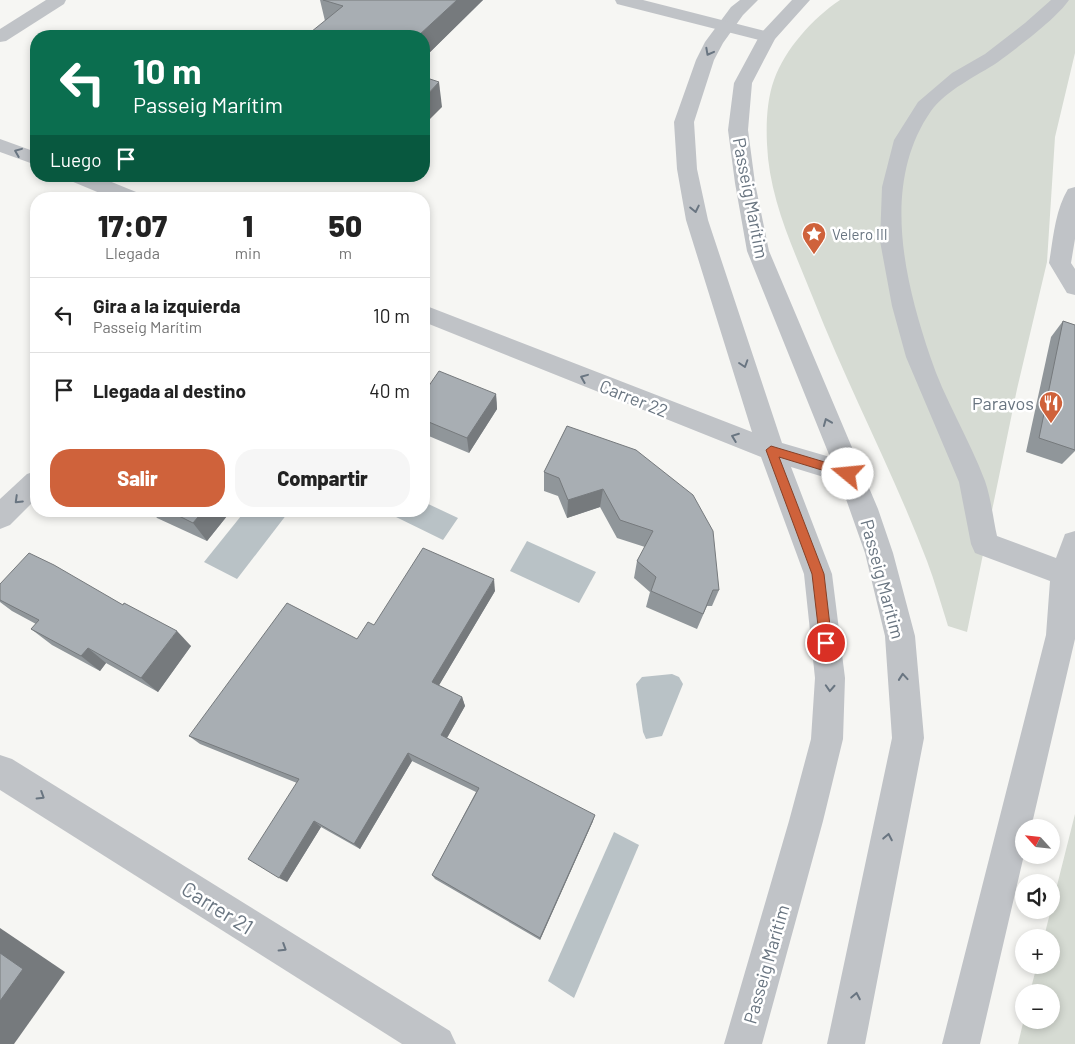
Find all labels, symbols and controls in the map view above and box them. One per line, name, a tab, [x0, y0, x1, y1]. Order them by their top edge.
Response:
one-way arrow	[705, 46, 715, 55]
text: 10 m	[133, 49, 202, 91]
icon: left	[50, 50, 115, 115]
text: Passeig Marítim	[133, 91, 283, 117]
street label: Passeig Marítim	[728, 136, 774, 260]
icon: arrive	[112, 145, 140, 173]
one-way arrow	[14, 148, 23, 158]
text: Luego	[50, 148, 102, 171]
one-way arrow	[689, 204, 700, 213]
text: 17:07	[98, 207, 167, 243]
text: 1	[242, 207, 253, 243]
text: 50	[329, 207, 362, 243]
place icon: Velero III	[801, 221, 827, 255]
place label: Velero III	[832, 225, 888, 243]
text: Llegada	[105, 243, 160, 262]
text: min	[235, 243, 261, 262]
text: m	[339, 243, 352, 262]
text: Gira a la izquierda	[93, 294, 241, 317]
icon: left	[50, 301, 78, 329]
text: 10 m	[373, 304, 410, 327]
text: Passeig Marítim	[93, 317, 202, 336]
one-way arrow	[738, 359, 748, 367]
one-way arrow	[580, 373, 589, 384]
street label: Carrer 22	[596, 374, 672, 422]
icon: arrive	[50, 376, 78, 404]
text: Llegada al destino	[93, 379, 246, 402]
text: 40 m	[369, 379, 410, 402]
restaurant icon: Paravos	[1038, 390, 1064, 424]
place label: Paravos	[972, 392, 1034, 414]
one-way arrow	[823, 418, 833, 427]
one-way arrow	[731, 433, 740, 443]
position arrow	[821, 447, 873, 499]
button: Salir	[50, 449, 225, 507]
button: Compartir	[235, 449, 410, 507]
one-way arrow	[15, 494, 24, 503]
street label: Passeig Marítim	[856, 517, 910, 641]
pin	[805, 622, 847, 664]
icon: arrive	[812, 629, 840, 657]
one-way arrow	[898, 672, 909, 680]
one-way arrow	[824, 684, 835, 692]
one-way arrow	[36, 790, 45, 800]
north arrow	[1015, 819, 1060, 864]
map controls	[1015, 819, 1060, 1029]
one-way arrow	[883, 833, 893, 841]
button: sound	[1015, 874, 1060, 919]
street label: Carrer 21	[178, 875, 258, 939]
street label: Passeig Marítim	[739, 902, 793, 1026]
button: +	[1015, 929, 1060, 974]
one-way arrow	[277, 941, 286, 951]
button: −	[1015, 984, 1060, 1029]
one-way arrow	[850, 992, 861, 1001]

